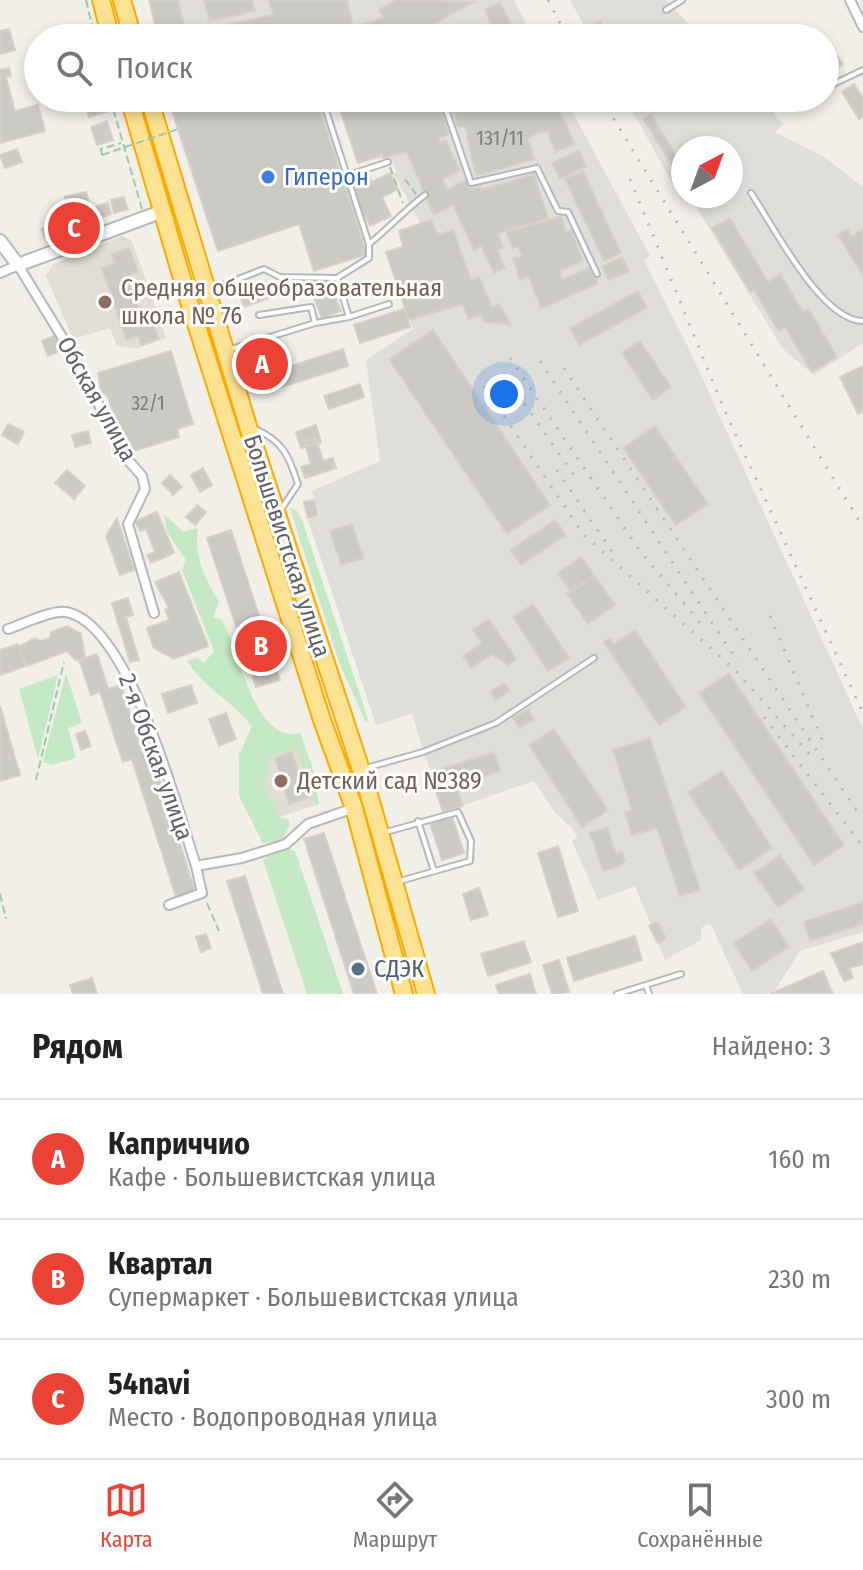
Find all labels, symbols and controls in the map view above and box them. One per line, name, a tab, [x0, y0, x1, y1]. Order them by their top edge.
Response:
search box	[24, 24, 839, 112]
icon: search	[52, 46, 96, 90]
text: Поиск	[116, 50, 193, 86]
house number: 131/11	[476, 126, 524, 150]
north arrow	[671, 136, 743, 208]
place label: Гиперон	[284, 163, 369, 191]
marker: Гиперон	[259, 168, 277, 186]
pin: C	[48, 198, 100, 258]
place label: Средняя общеобразовательная школа № 76	[121, 274, 442, 330]
marker: Средняя общеобразовательная школа № 76	[96, 293, 114, 311]
street label: Обская улица	[51, 332, 143, 466]
pin: A	[236, 334, 288, 394]
your location	[484, 374, 524, 414]
house number: 32/1	[131, 391, 165, 415]
street label: Большевистская улица	[238, 431, 336, 661]
pin: B	[235, 616, 287, 676]
street label: 2-я Обская улица	[113, 670, 199, 844]
place label: Детский сад №389	[296, 767, 482, 795]
marker: Детский сад №389	[272, 772, 290, 790]
place label: СДЭК	[374, 955, 424, 983]
marker: СДЭК	[349, 960, 367, 978]
text: Рядом	[32, 1026, 123, 1067]
text: Найдено: 3	[712, 1031, 831, 1062]
text: Каприччио	[108, 1126, 250, 1162]
text: A	[51, 1144, 65, 1175]
text: 160 m	[768, 1144, 831, 1175]
text: Кафе · Большевистская улица	[108, 1162, 436, 1193]
text: Квартал	[108, 1246, 213, 1282]
text: B	[51, 1264, 65, 1295]
text: 230 m	[768, 1264, 831, 1295]
text: Супермаркет · Большевистская улица	[108, 1282, 519, 1313]
text: 54navi	[108, 1366, 190, 1402]
text: C	[51, 1384, 65, 1415]
text: 300 m	[766, 1384, 831, 1415]
text: Место · Водопроводная улица	[108, 1402, 438, 1433]
tab: Карта	[100, 1478, 153, 1553]
tab: Маршрут	[353, 1478, 437, 1553]
tab: Сохранённые	[637, 1478, 763, 1553]

